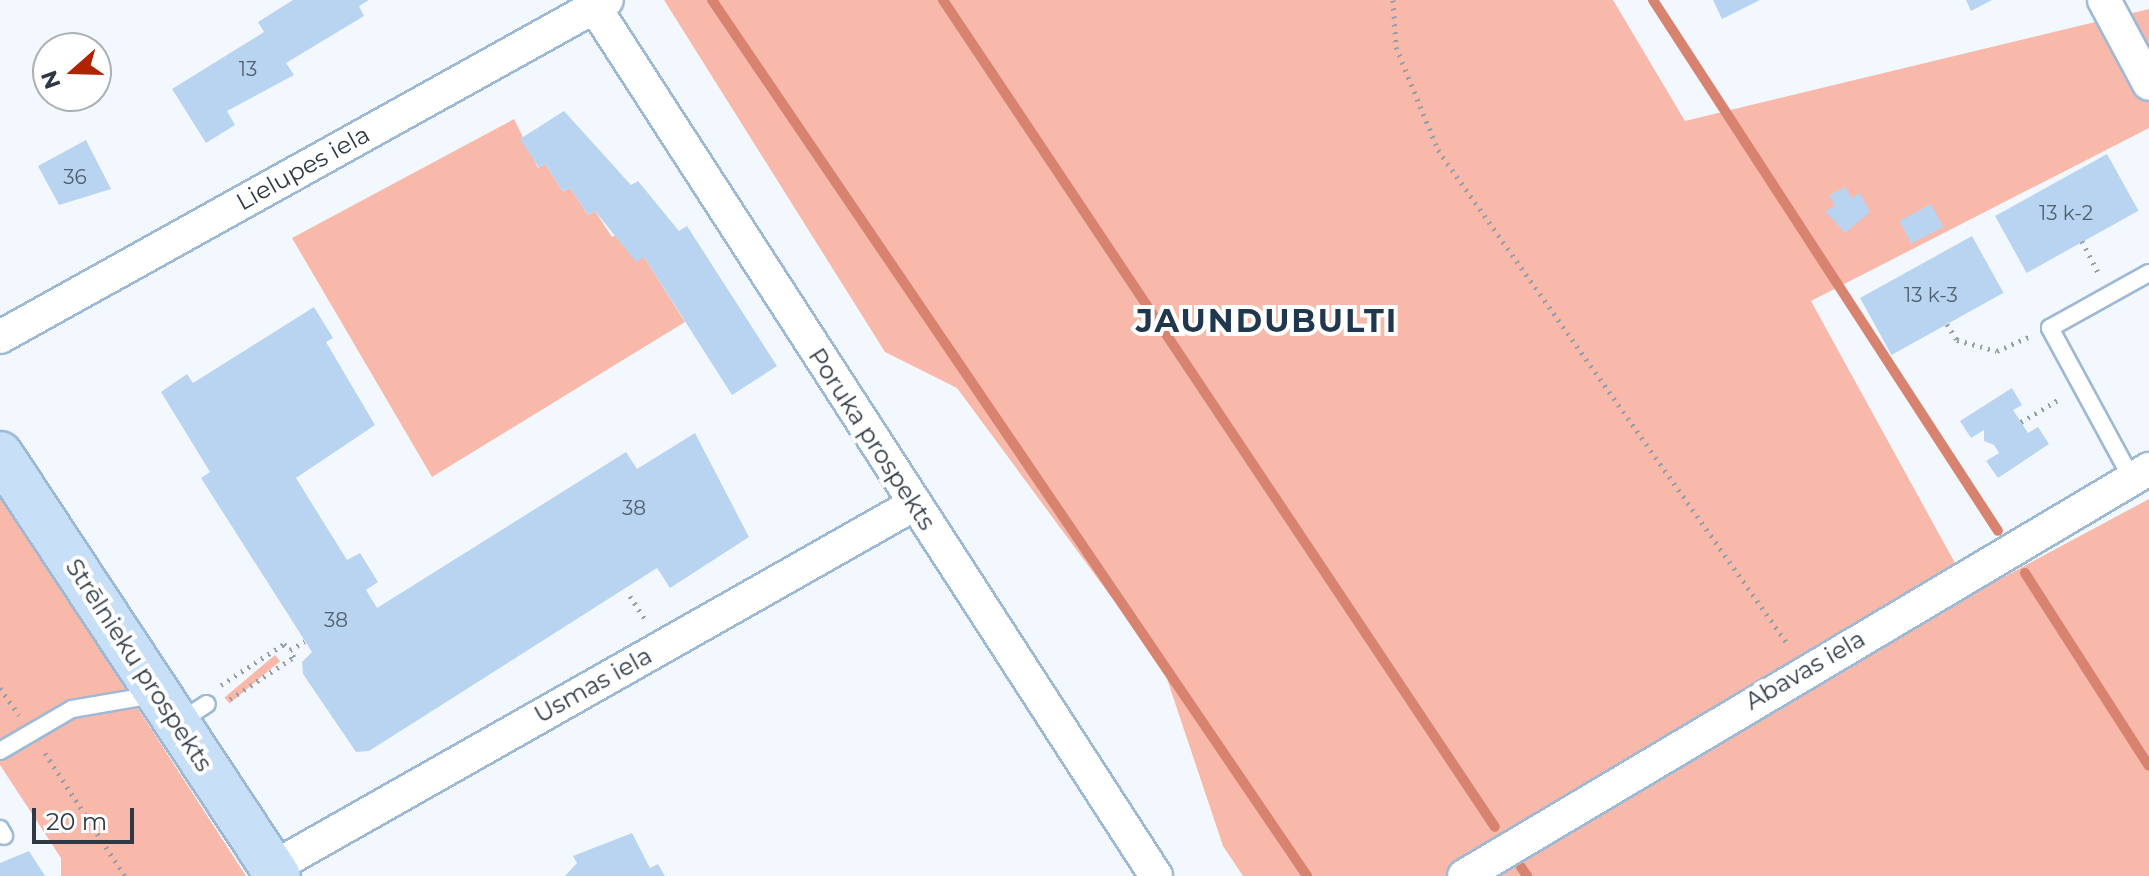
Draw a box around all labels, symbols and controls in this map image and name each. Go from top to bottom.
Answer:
north arrow [32,32,112,112]
house number: 13 [239,57,257,81]
text: N [35,67,67,93]
street label: Lielupes iela [231,120,375,216]
house number: 36 [63,165,87,189]
house number: 13 k-2 [2039,201,2093,225]
house number: 13 k-3 [1904,283,1958,307]
district label: JAUNDUBULTI [1136,302,1398,340]
street label: Poruka prospekts [802,343,942,535]
house number: 38 [622,496,646,520]
street label: Strēlnieku prospekts [60,553,218,777]
house number: 38 [324,608,348,632]
street label: Abavas iela [1740,624,1870,716]
street label: Usmas iela [529,641,657,729]
scale bar [36,792,138,842]
text: 20 m [46,807,107,836]

